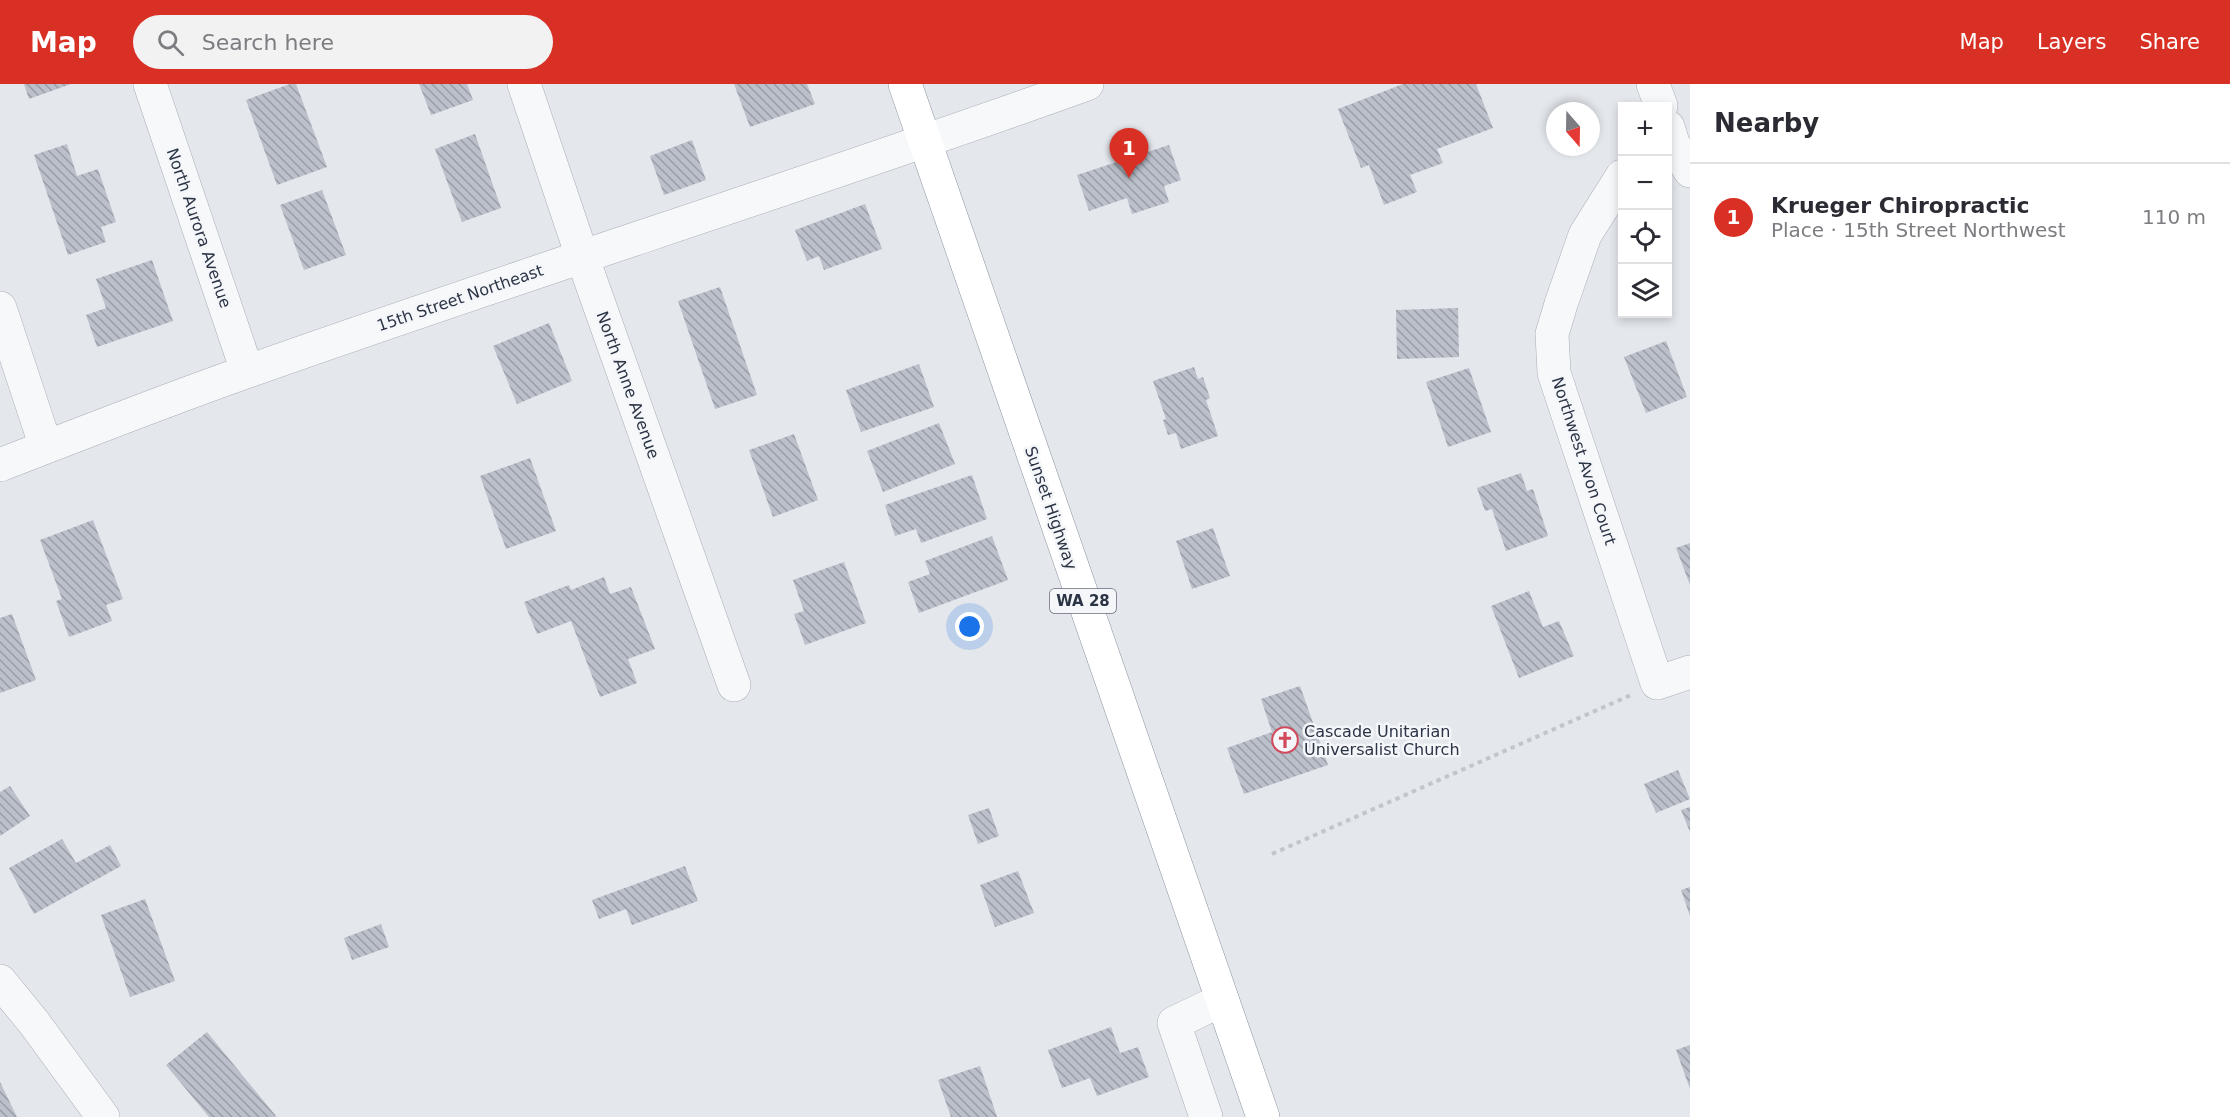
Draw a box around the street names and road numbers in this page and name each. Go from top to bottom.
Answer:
street label: North Aurora Avenue [163,146,235,310]
street label: 15th Street Northeast [374,261,546,335]
street label: North Anne Avenue [592,309,664,461]
street label: Northwest Avon Court [1548,374,1620,548]
street label: Sunset Highway [1021,444,1081,572]
road number: WA 28 [1050,589,1116,613]

